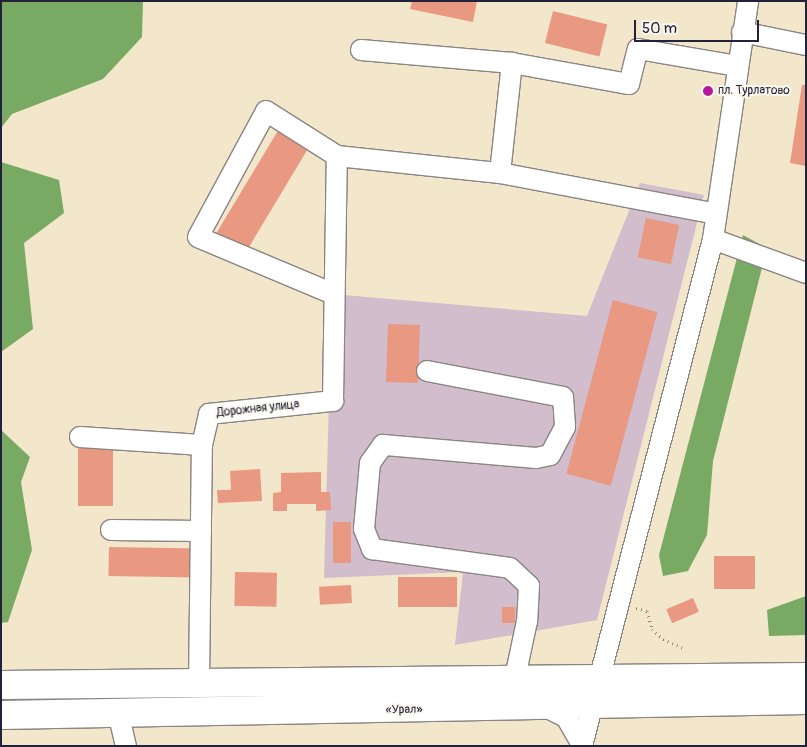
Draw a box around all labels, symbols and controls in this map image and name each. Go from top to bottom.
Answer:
scale bar [637,10,762,42]
text: 50 m [642,19,677,38]
place label: пл. Турлатово [718,84,790,98]
marker: пл. Турлатово [702,85,714,97]
street label: Дорожная улица [216,397,300,421]
street label: «Урал» [385,702,423,718]

